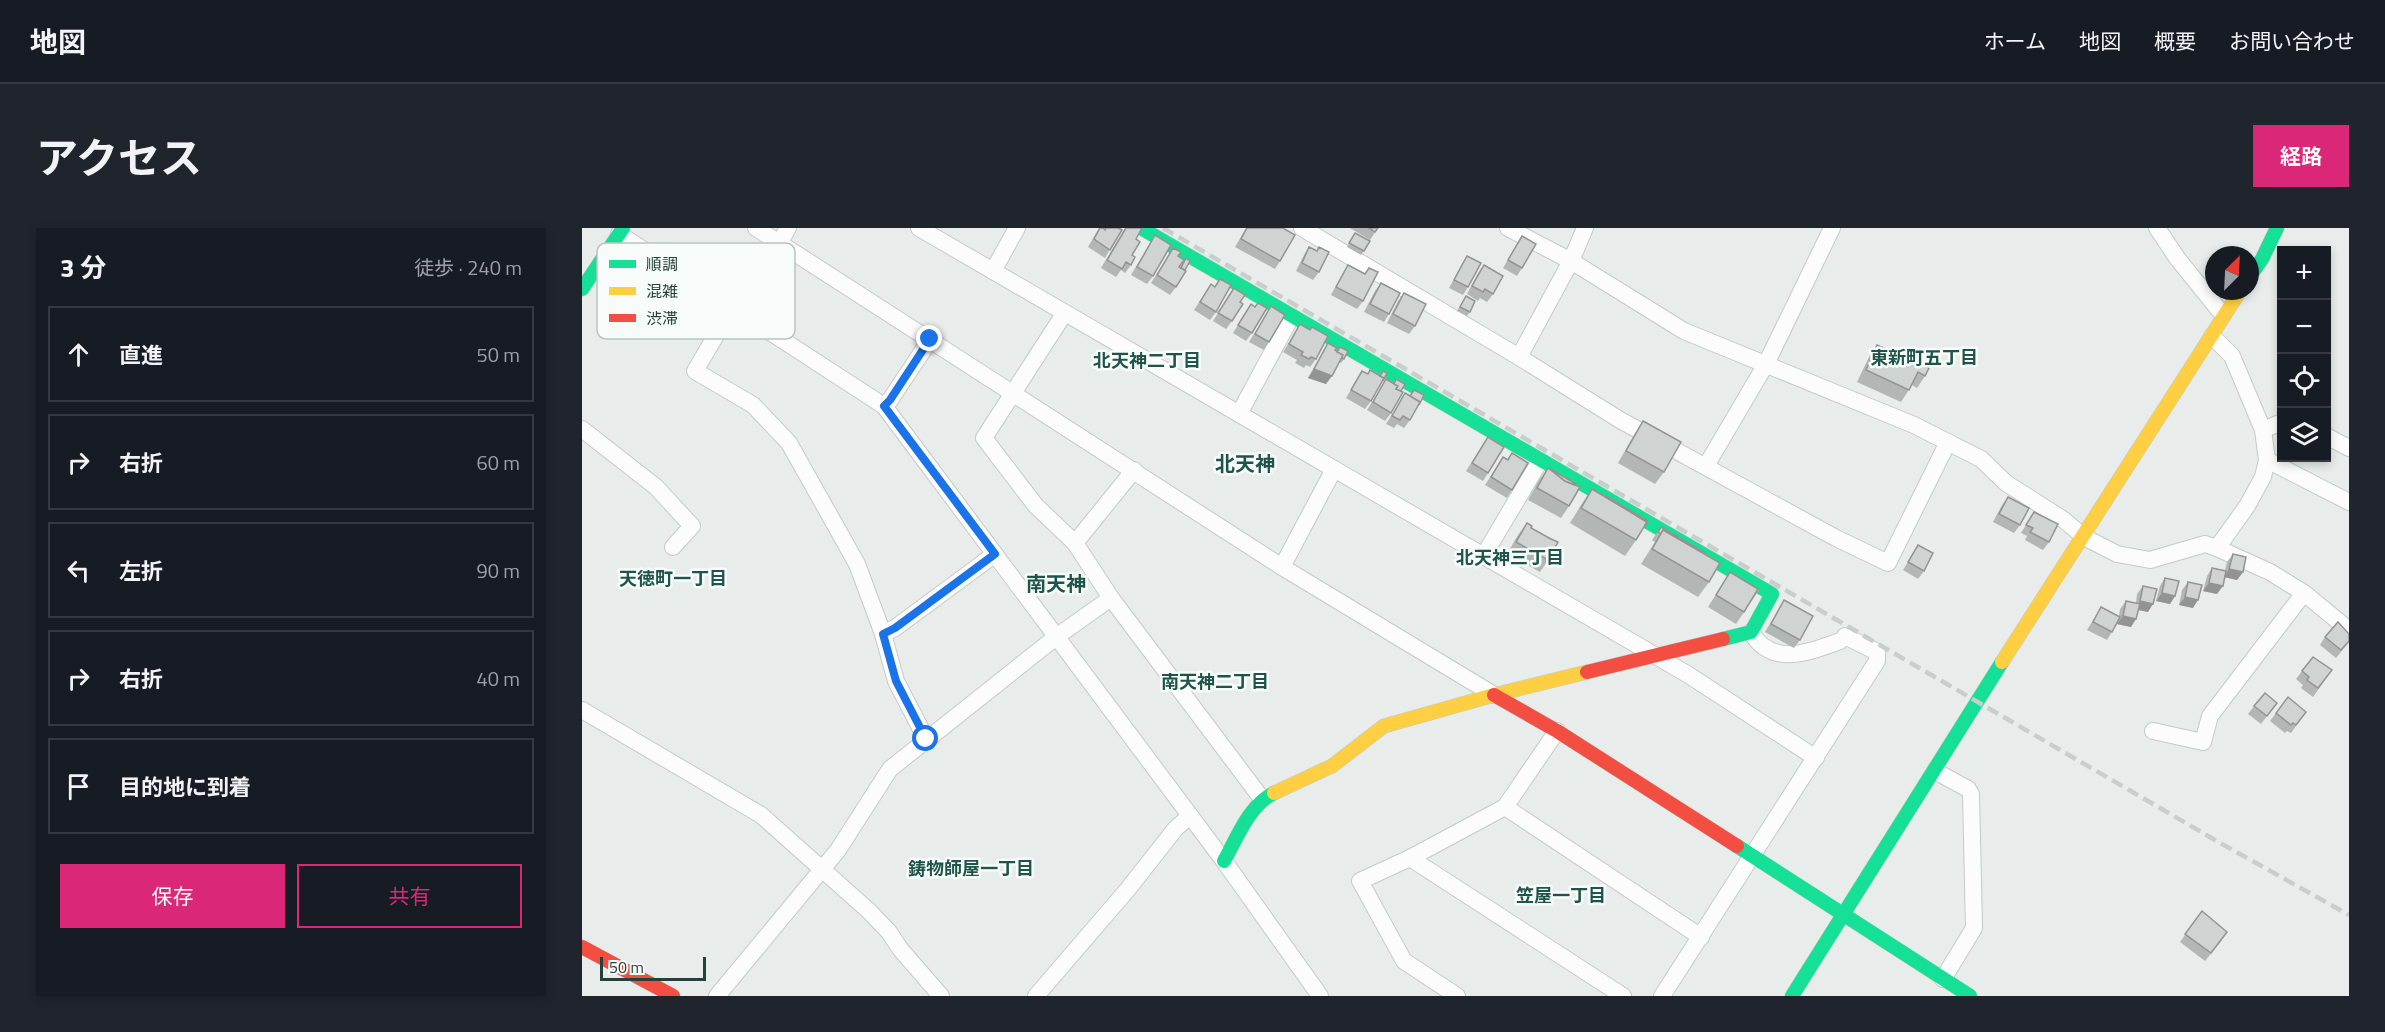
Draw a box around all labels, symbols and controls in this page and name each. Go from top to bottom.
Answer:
text: 地図 [30,20,86,63]
text: ホーム [1984,25,2046,57]
text: 地図 [2079,25,2121,57]
text: 概要 [2154,25,2196,57]
text: お問い合わせ [2229,25,2355,57]
text: アクセス [36,125,202,189]
button: 経路 [2253,125,2349,187]
legend [597,243,795,339]
north arrow [2205,246,2259,300]
map controls [2277,246,2331,462]
button: + [2277,246,2331,300]
text: 3 分 [60,248,106,287]
text: 徒歩 · 240 m [414,252,522,283]
text: 順調 [646,252,678,276]
text: 混雑 [646,279,678,303]
button: − [2277,300,2331,354]
text: 渋滞 [646,306,678,330]
route end [916,325,942,351]
icon: ahead [62,338,95,371]
text: 直進 [119,338,163,372]
text: 50 m [476,339,520,370]
district label: 東新町五丁目 [1870,344,1978,371]
district label: 北天神二丁目 [1093,347,1201,374]
button: locate [2277,354,2331,408]
button: layers [2277,408,2331,462]
icon: right [62,446,95,479]
text: 右折 [119,446,163,480]
text: 60 m [476,447,520,478]
district label: 北天神 [1215,448,1275,479]
district label: 北天神三丁目 [1456,544,1564,571]
icon: left [62,554,95,587]
text: 左折 [119,554,163,588]
text: 90 m [476,555,520,586]
district label: 天徳町一丁目 [619,565,727,592]
district label: 南天神 [1026,568,1086,599]
icon: right [62,662,95,695]
text: 右折 [119,662,163,696]
text: 40 m [476,663,520,694]
district label: 南天神二丁目 [1161,668,1269,695]
route start [912,725,938,751]
icon: arrive [62,770,95,803]
text: 目的地に到着 [119,770,251,804]
district label: 鋳物師屋一丁目 [908,855,1034,882]
button: 保存 [60,864,285,928]
button: 共有 [297,864,522,928]
district label: 笠屋一丁目 [1516,882,1606,909]
scale bar [600,954,706,982]
text: 50 m [609,955,644,979]

